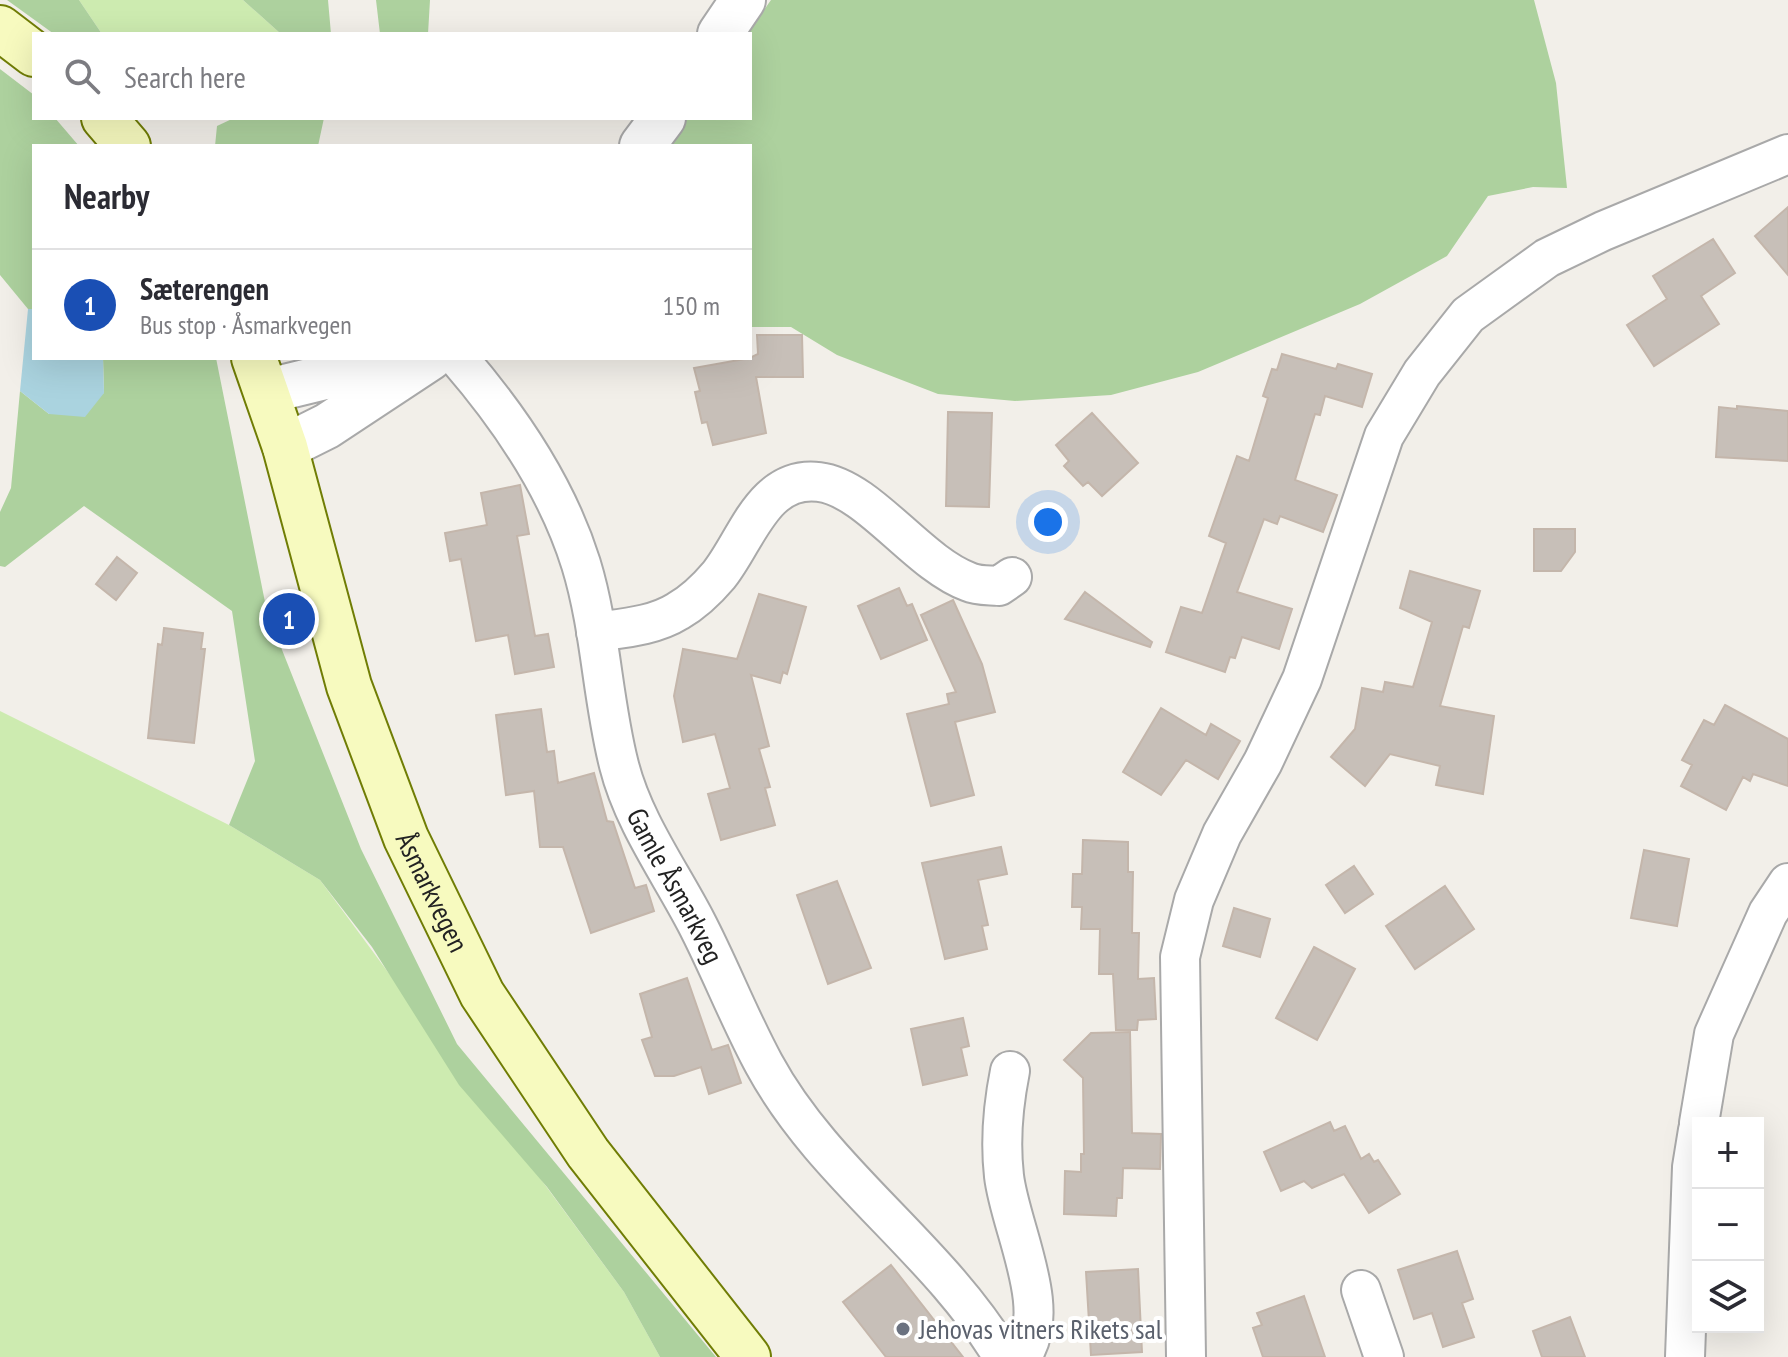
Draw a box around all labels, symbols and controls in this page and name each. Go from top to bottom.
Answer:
search box [32,32,752,120]
icon: search [60,54,104,98]
text: Search here [124,57,246,96]
text: Nearby [64,174,149,218]
text: Sæterengen [140,269,269,308]
text: 1 [84,289,96,322]
text: 150 m [662,289,720,322]
text: Bus stop · Åsmarkvegen [140,308,352,341]
your location [1028,502,1068,542]
pin: 1 [263,589,315,649]
street label: Gamle Åsmarkveg [619,802,733,969]
street label: Åsmarkvegen [388,826,478,958]
map controls [1692,1117,1764,1333]
button: + [1692,1117,1764,1189]
button: − [1692,1189,1764,1261]
button: layers [1692,1261,1764,1333]
place label: Jehovas vitners Rikets sal [918,1310,1163,1347]
marker: Jehovas vitners Rikets sal [894,1320,912,1338]

